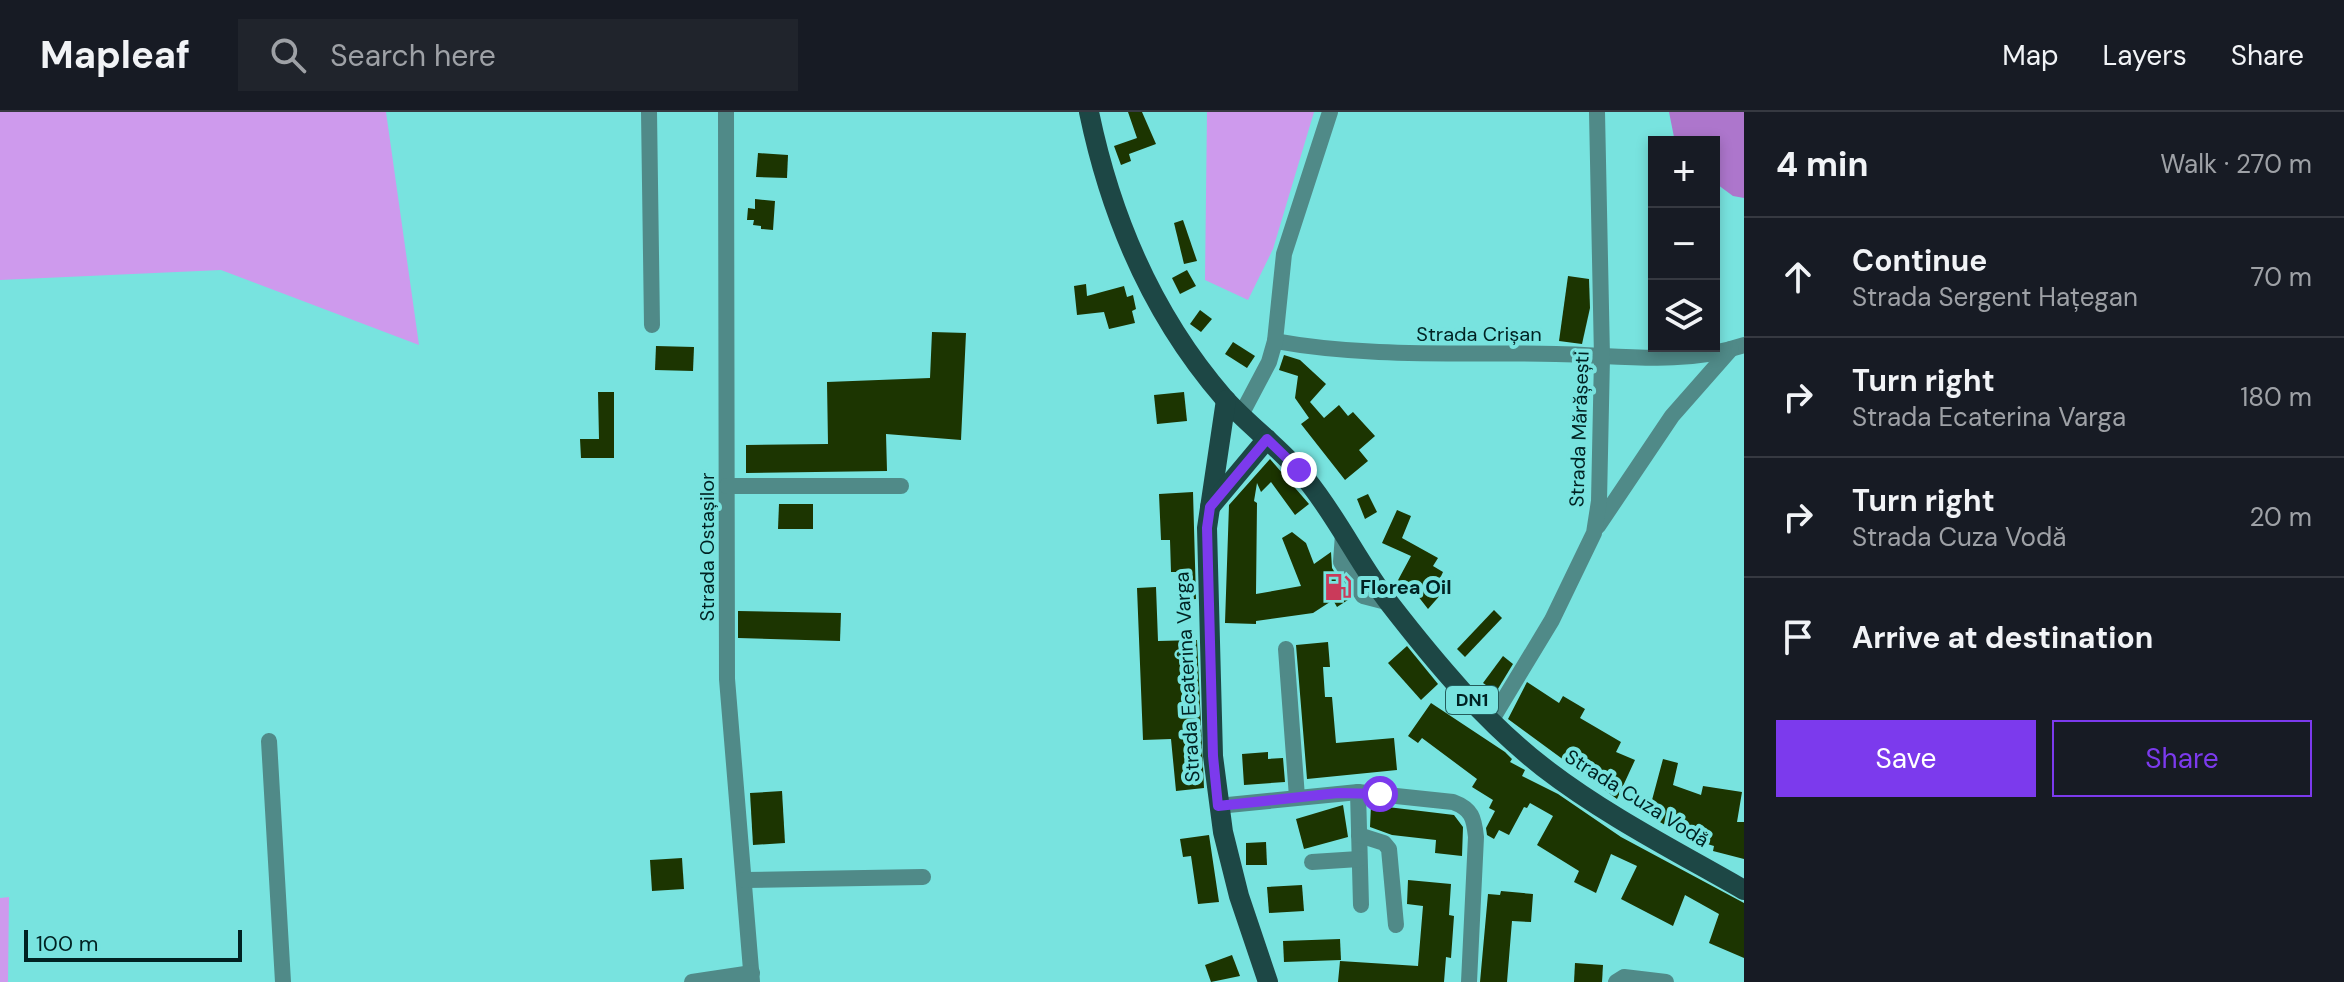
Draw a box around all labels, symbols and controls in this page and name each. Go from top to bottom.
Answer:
search box [238,19,798,91]
text: Mapleaf [40,30,190,80]
icon: search [266,33,310,77]
text: Search here [330,36,496,75]
text: Map [2002,37,2059,74]
text: Layers [2103,37,2187,74]
text: Share [2231,37,2304,74]
map controls [1648,136,1720,352]
button: + [1648,136,1720,208]
text: 4 min [1776,142,1868,187]
text: Walk · 270 m [2160,147,2312,181]
button: − [1648,208,1720,280]
text: Continue [1852,241,1987,280]
icon: ahead [1776,255,1820,299]
text: 70 m [2251,260,2312,294]
button: layers [1648,280,1720,352]
text: Strada Sergent Hațegan [1852,280,2138,314]
street label: Strada Crișan [1416,321,1542,347]
street label: Strada Mărășești [1563,351,1595,507]
text: Turn right [1852,361,1995,400]
icon: right [1776,375,1820,419]
text: 180 m [2240,380,2312,414]
text: Strada Ecaterina Varga [1852,400,2126,434]
route end [1281,452,1317,488]
street label: Strada Ostașilor [694,473,720,621]
text: Turn right [1852,481,1995,520]
icon: right [1776,495,1820,539]
text: 20 m [2249,500,2312,534]
text: Strada Cuza Vodă [1852,520,2066,554]
street label: Strada Ecaterina Varga [1168,571,1206,783]
fuel station icon: Florea Oil [1323,572,1353,602]
place label: Florea Oil [1360,574,1452,600]
icon: arrive [1776,615,1820,659]
text: Arrive at destination [1852,618,2153,657]
road number: DN1 [1446,686,1498,714]
button: Save [1776,720,2036,797]
button: Share [2052,720,2312,797]
street label: Strada Cuza Vodă [1560,743,1714,853]
route start [1362,776,1398,812]
scale bar [24,926,242,962]
text: 100 m [36,929,98,958]

